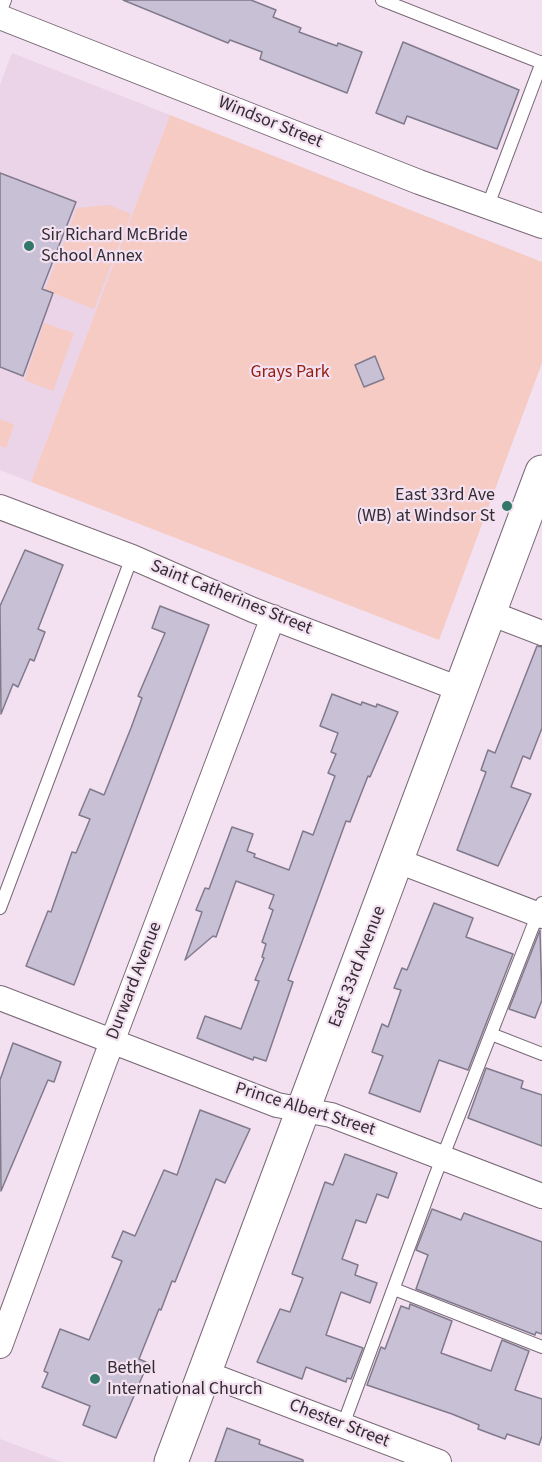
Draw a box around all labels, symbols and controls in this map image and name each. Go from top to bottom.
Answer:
street label: Windsor Street [215,92,325,154]
place label: Sir Richard McBride School Annex [41,225,188,268]
marker: Sir Richard McBride School Annex [22,239,36,253]
park label: Grays Park [250,362,330,384]
place label: East 33rd Ave (WB) at Windsor St [356,485,495,528]
marker: East 33rd Ave (WB) at Windsor St [500,499,514,513]
street label: Saint Catherines Street [147,556,315,640]
street label: East 33rd Avenue [325,903,391,1031]
street label: Durward Avenue [103,919,167,1043]
street label: Prince Albert Street [232,1078,378,1142]
place label: Bethel International Church [107,1358,263,1400]
marker: Bethel International Church [88,1372,102,1386]
street label: Chester Street [286,1395,392,1453]

